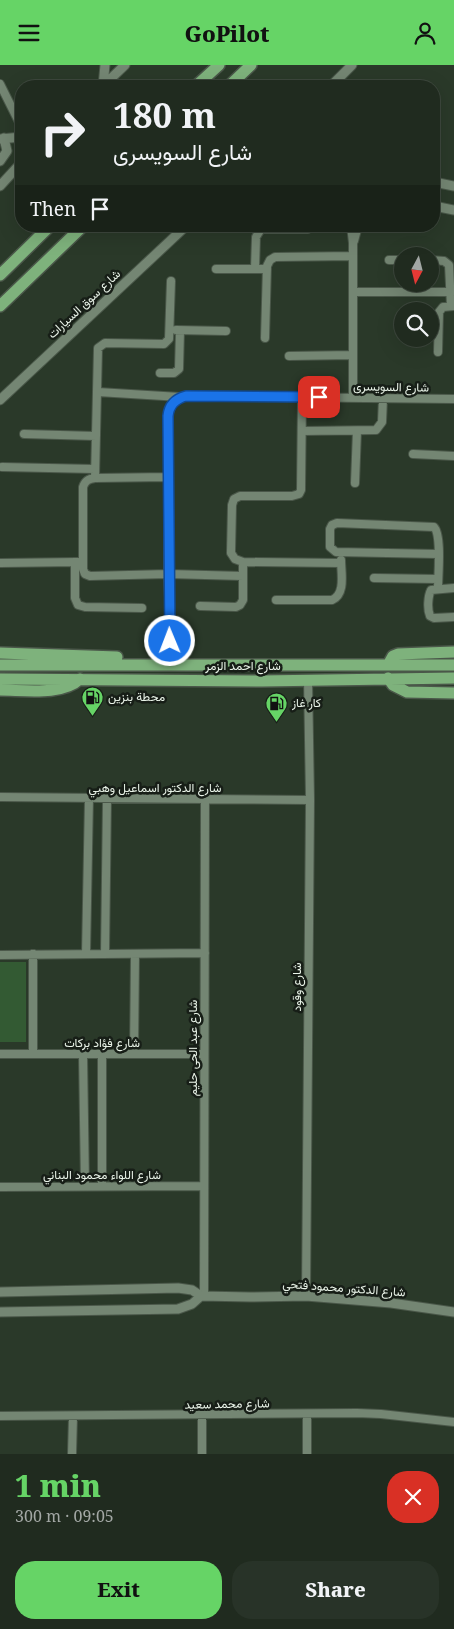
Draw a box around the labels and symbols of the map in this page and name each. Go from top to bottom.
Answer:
north arrow [394,247,439,293]
street label: شارع سوق السيارات [44,265,124,343]
pin [298,376,340,418]
street label: شارع السويسرى [353,377,429,397]
position arrow [143,614,195,666]
street label: شارع احمد الزمر [204,657,281,675]
fuel station icon: محطة بنزين [80,685,104,716]
place label: محطة بنزين [108,688,165,705]
fuel station icon: كار غاز [264,691,288,722]
place label: كار غاز [291,694,321,711]
street label: شارع الدكتور اسماعيل وهبي [88,779,222,798]
street label: شارع وقود [288,962,306,1012]
street label: شارع عبد الحى حليم [184,1000,202,1096]
street label: شارع فؤاد بركات [64,1034,140,1052]
street label: شارع اللواء محمود البناني [43,1166,161,1185]
street label: شارع الدكتور محمود فتحي [282,1275,406,1302]
street label: شارع محمد سعيد [184,1394,270,1414]

